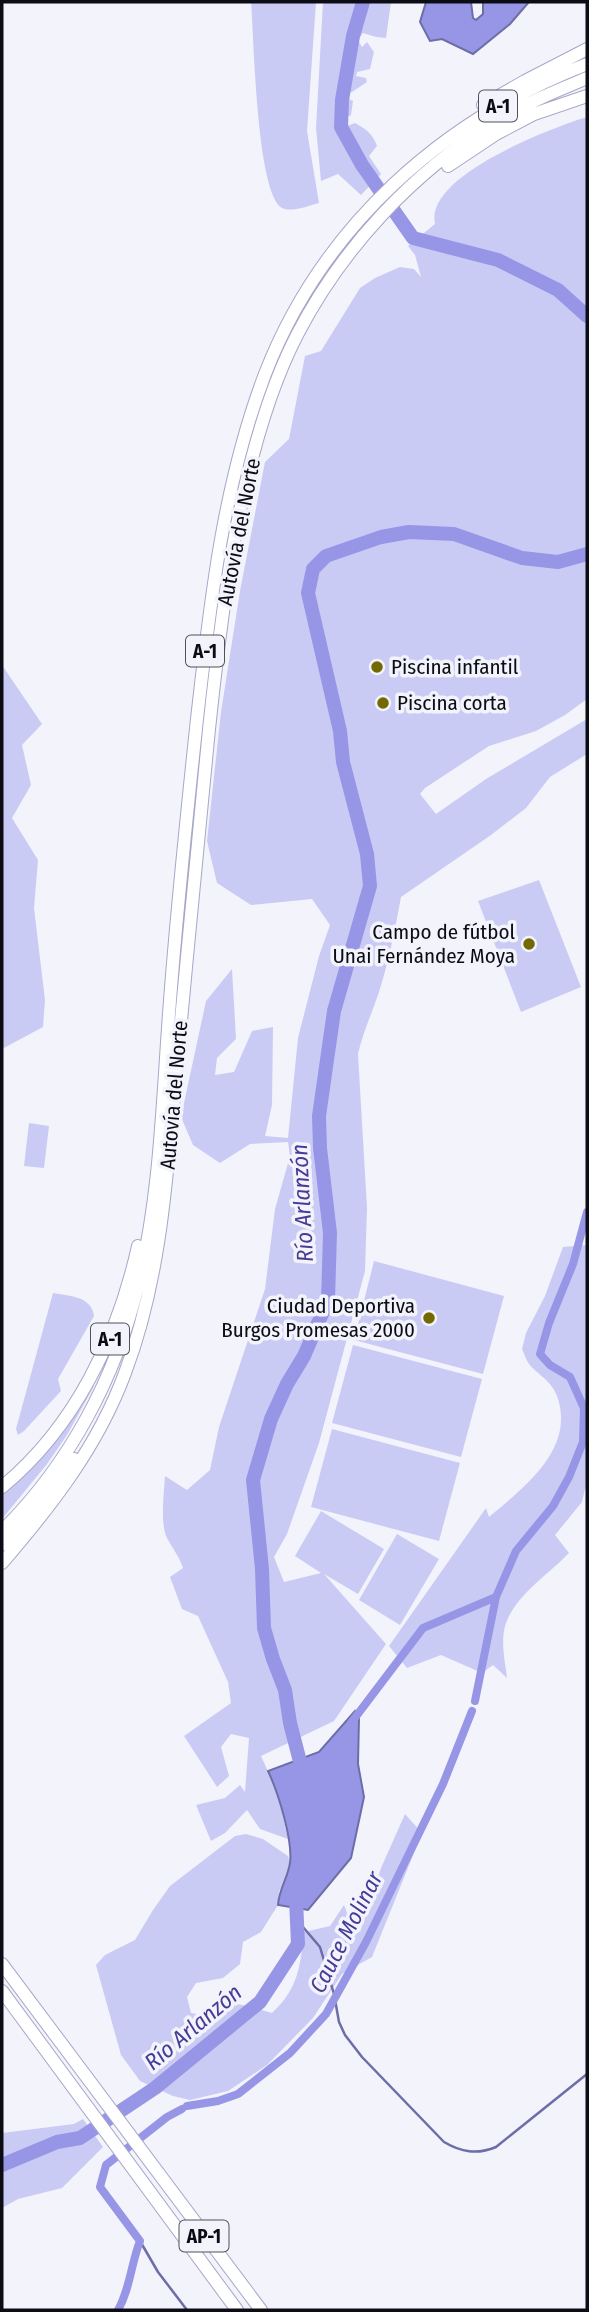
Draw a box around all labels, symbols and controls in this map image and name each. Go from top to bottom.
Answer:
road number: A-1 [479,90,517,122]
street label: Autovía del Norte [212,456,266,608]
road number: A-1 [186,636,224,666]
place label: Piscina infantil [391,654,519,680]
marker: Piscina infantil [369,659,385,675]
place label: Piscina corta [397,690,507,716]
marker: Piscina corta [375,695,391,711]
place label: Campo de fútbol Unai Fernández Moya [333,919,515,969]
marker: Campo de fútbol Unai Fernández Moya [521,936,537,952]
street label: Autovía del Norte [155,1019,193,1171]
water label: Río Arlanzón [285,1143,319,1263]
place label: Ciudad Deportiva Burgos Promesas 2000 [221,1293,415,1343]
marker: Ciudad Deportiva Burgos Promesas 2000 [421,1310,437,1326]
road number: A-1 [91,1324,129,1354]
water label: Cauce Molinar [303,1866,389,1997]
water label: Río Arlanzón [139,1978,247,2076]
road number: AP-1 [180,2220,228,2252]

